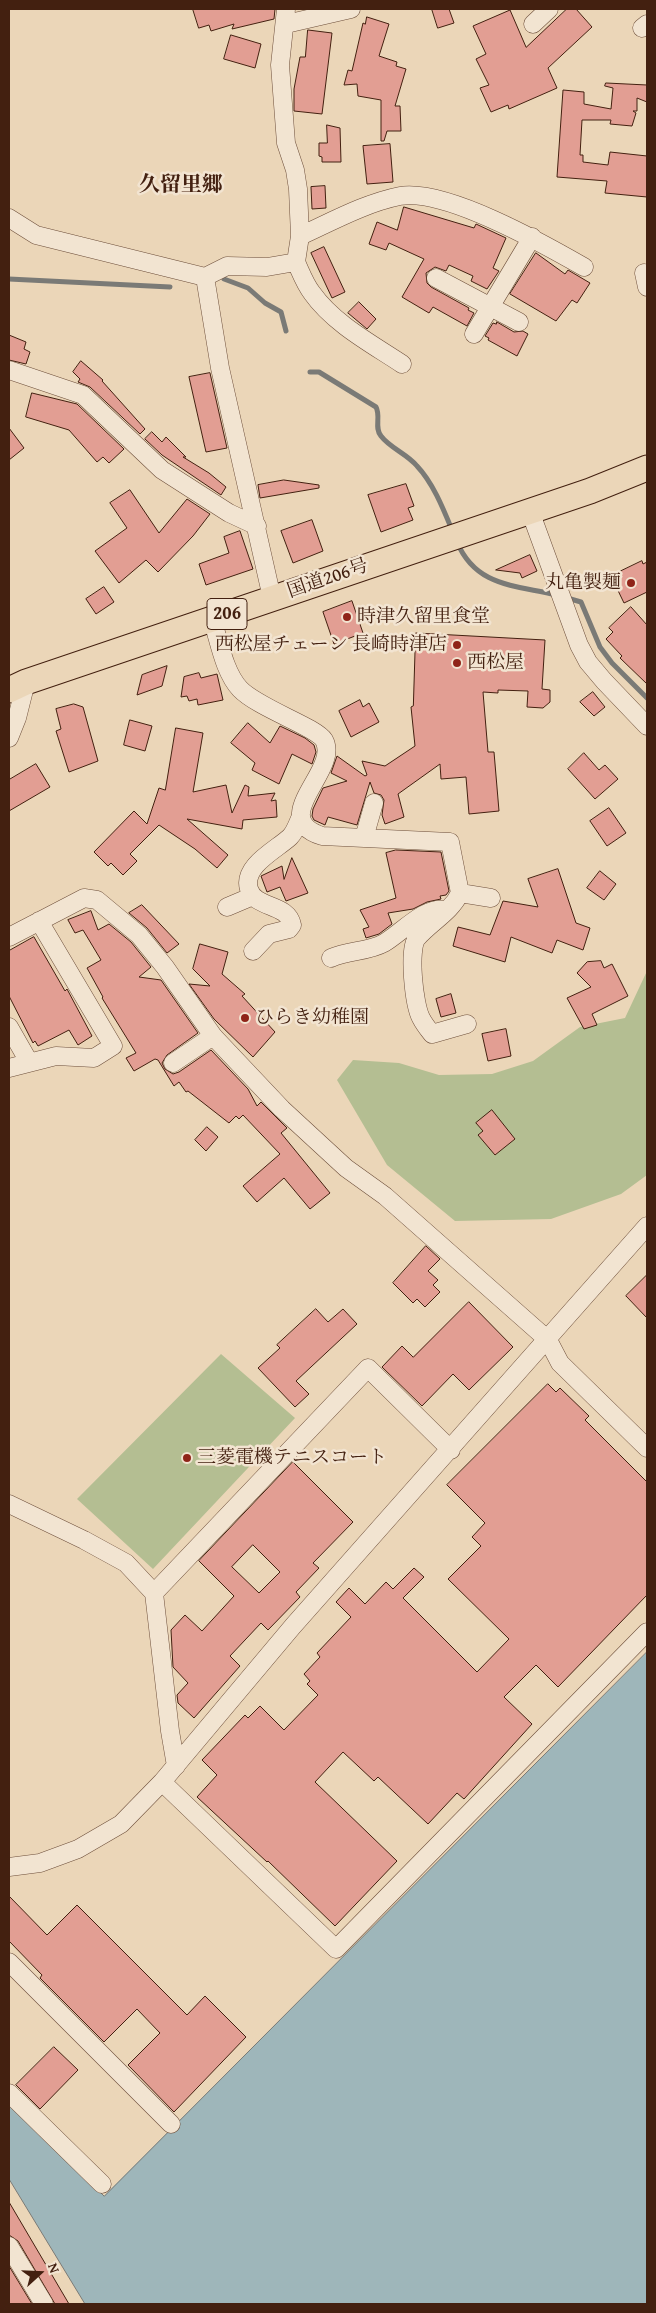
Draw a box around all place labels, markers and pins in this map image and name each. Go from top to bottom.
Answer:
place label: 丸亀製麺 [545,572,621,594]
marker: 丸亀製麺 [625,577,637,589]
place label: 時津久留里食堂 [357,606,490,628]
marker: 時津久留里食堂 [341,611,353,623]
place label: 西松屋チェーン 長崎時津店 [215,634,447,656]
marker: 西松屋チェーン 長崎時津店 [451,639,463,651]
place label: 西松屋 [467,652,524,674]
marker: 西松屋 [451,657,463,669]
place label: ひらき幼稚園 [255,1007,369,1029]
marker: ひらき幼稚園 [239,1012,251,1024]
place label: 三菱電機テニスコート [197,1447,387,1469]
marker: 三菱電機テニスコート [181,1452,193,1464]

